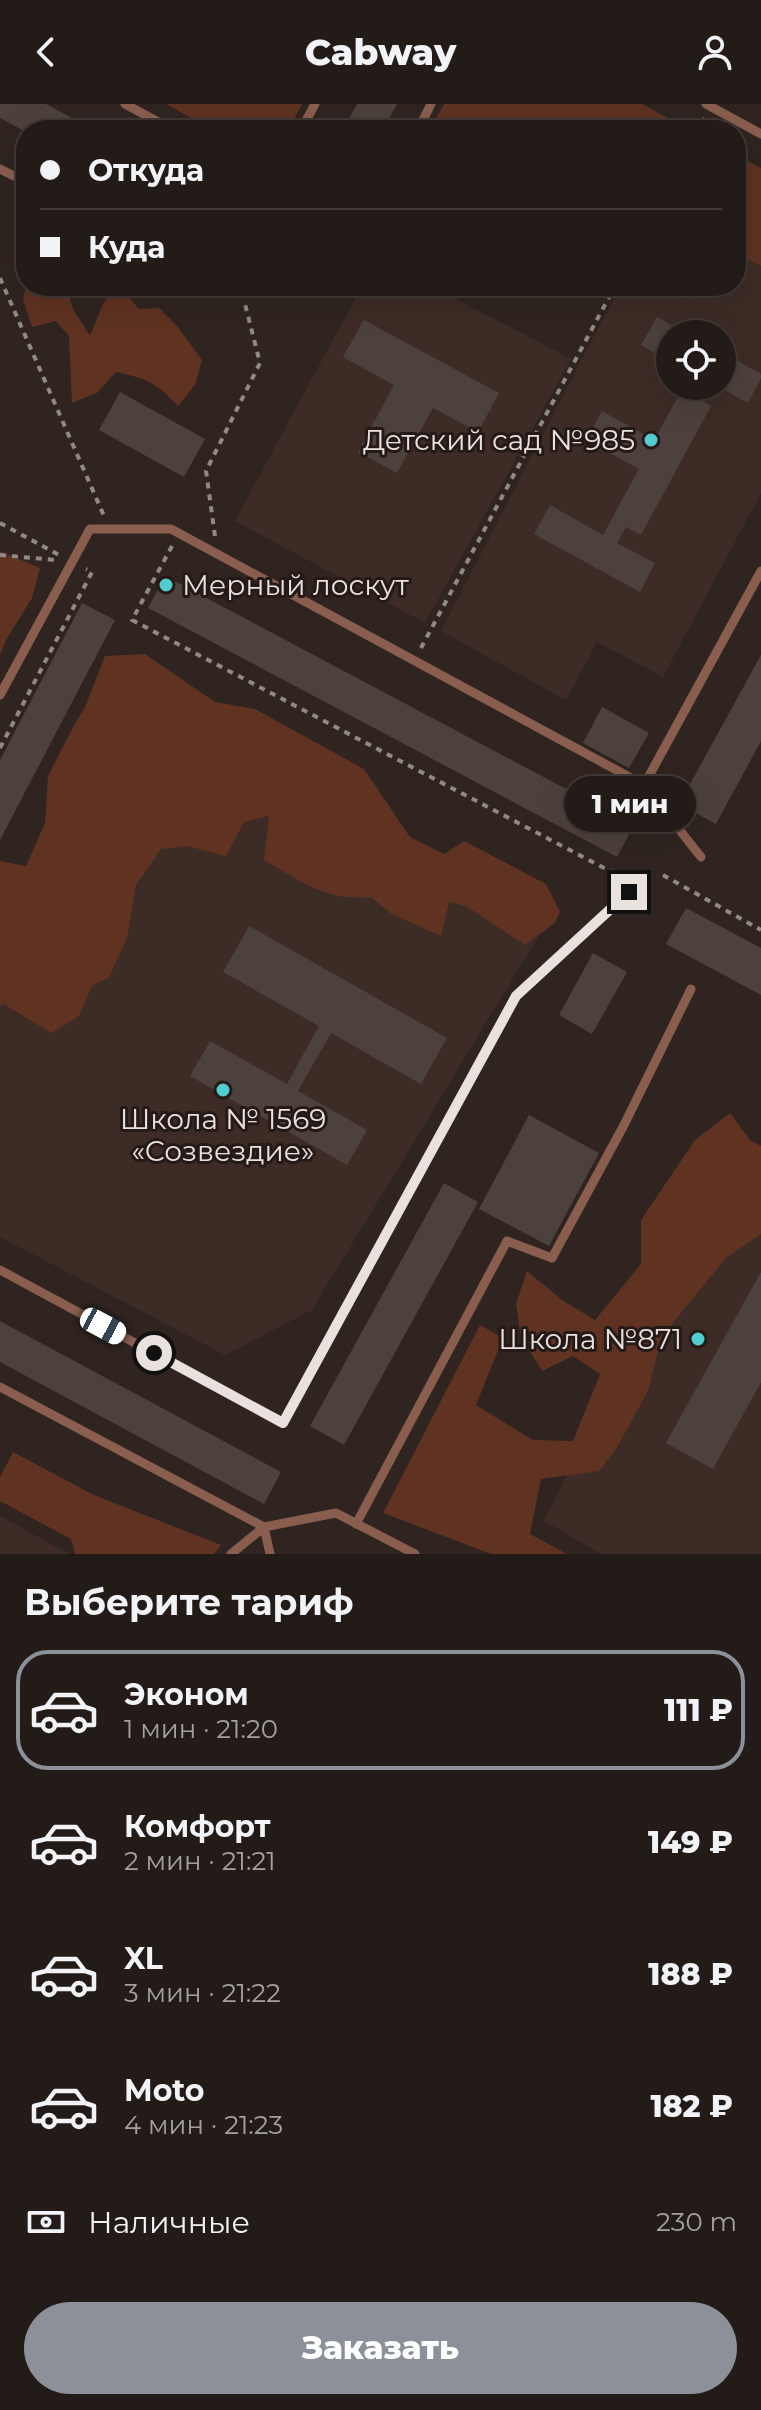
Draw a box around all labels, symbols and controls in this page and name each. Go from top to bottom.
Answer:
icon: back [24,30,68,74]
text: Cabway [305,30,456,74]
icon: person [693,30,737,74]
text: Откуда [88,152,204,189]
text: Куда [88,229,165,266]
map controls [656,320,736,400]
button: locate [656,320,736,400]
place label: Детский сад №985 [363,423,635,457]
marker: Детский сад №985 [642,431,660,449]
place label: Мерный лоскут [182,568,410,602]
marker: Мерный лоскут [157,576,175,594]
callout: 1 мин [563,776,695,832]
text: 1 мин [592,788,668,820]
route end [611,874,647,910]
marker: Школа № 1569 «Созвездие» [214,1081,232,1099]
place label: Школа № 1569 «Созвездие» [120,1102,326,1168]
car [76,1304,130,1348]
place label: Школа №871 [498,1322,682,1356]
marker: Школа №871 [689,1330,707,1348]
route start [136,1335,172,1371]
text: Выберите тариф [24,1580,354,1624]
icon: car [28,1674,100,1746]
text: Эконом [124,1676,249,1713]
text: 111 ₽ [664,1692,733,1729]
text: 1 мин · 21:20 [124,1713,278,1745]
icon: car [28,1806,100,1878]
text: Комфорт [124,1808,271,1845]
text: 149 ₽ [648,1824,733,1861]
text: 2 мин · 21:21 [124,1845,276,1877]
icon: car [28,1938,100,2010]
text: XL [124,1940,163,1977]
text: 188 ₽ [648,1956,733,1993]
text: 3 мин · 21:22 [124,1977,281,2009]
icon: car [28,2070,100,2142]
text: Moto [124,2072,205,2109]
text: 182 ₽ [650,2088,733,2125]
text: 4 мин · 21:23 [124,2109,283,2141]
icon: cash [24,2200,68,2244]
text: Наличные [88,2204,250,2241]
text: 230 m [656,2206,737,2238]
button: Заказать [24,2302,737,2394]

